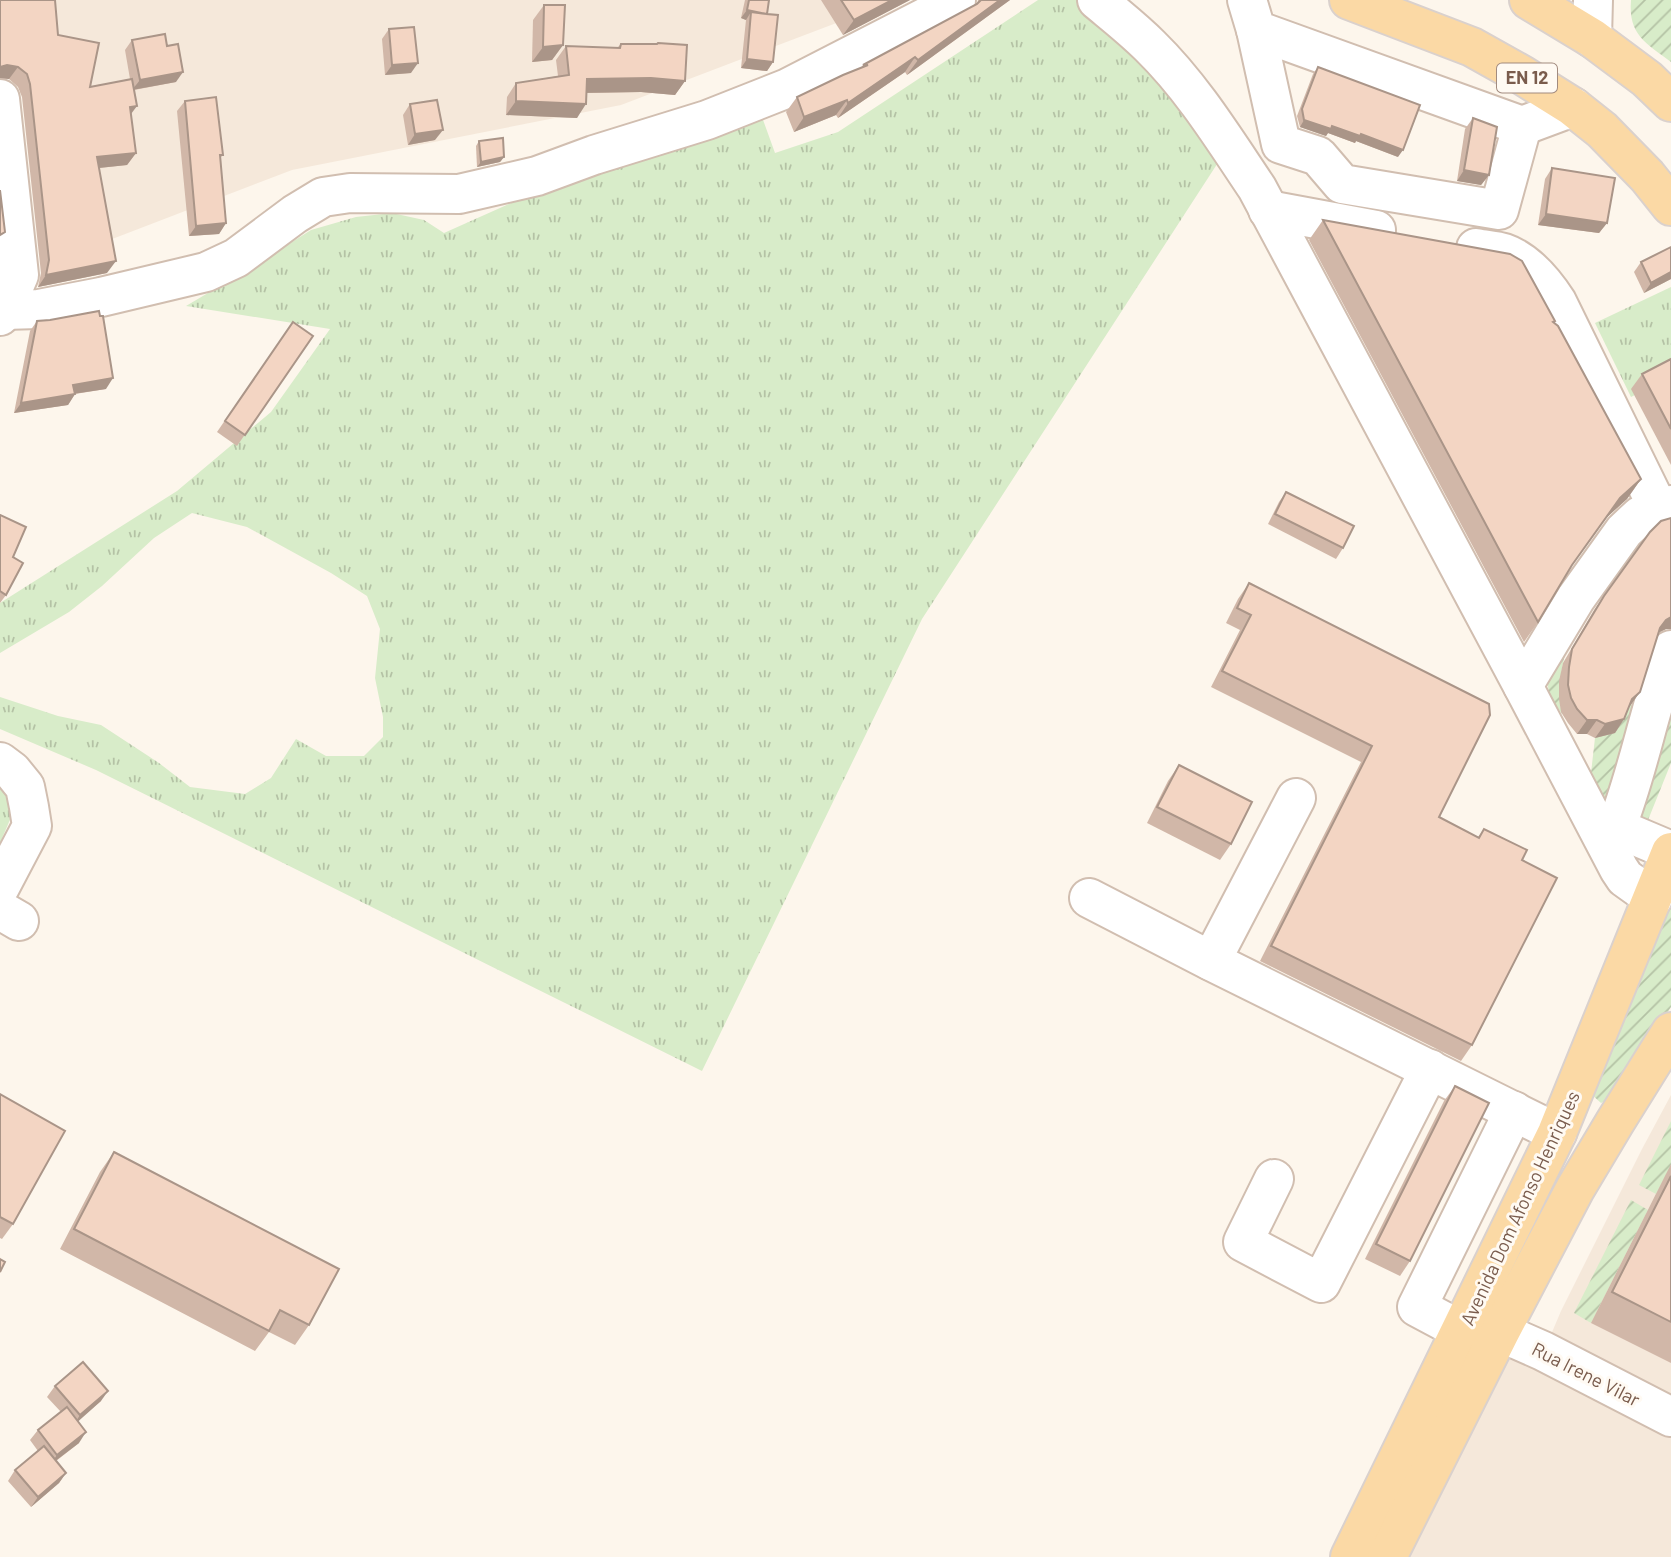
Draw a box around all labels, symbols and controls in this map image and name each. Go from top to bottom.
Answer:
road number: EN 12 [1497,64,1557,92]
street label: Avenida Dom Afonso Henriques [1455,1087,1584,1329]
street label: Rua Irene Vilar [1528,1336,1644,1411]

